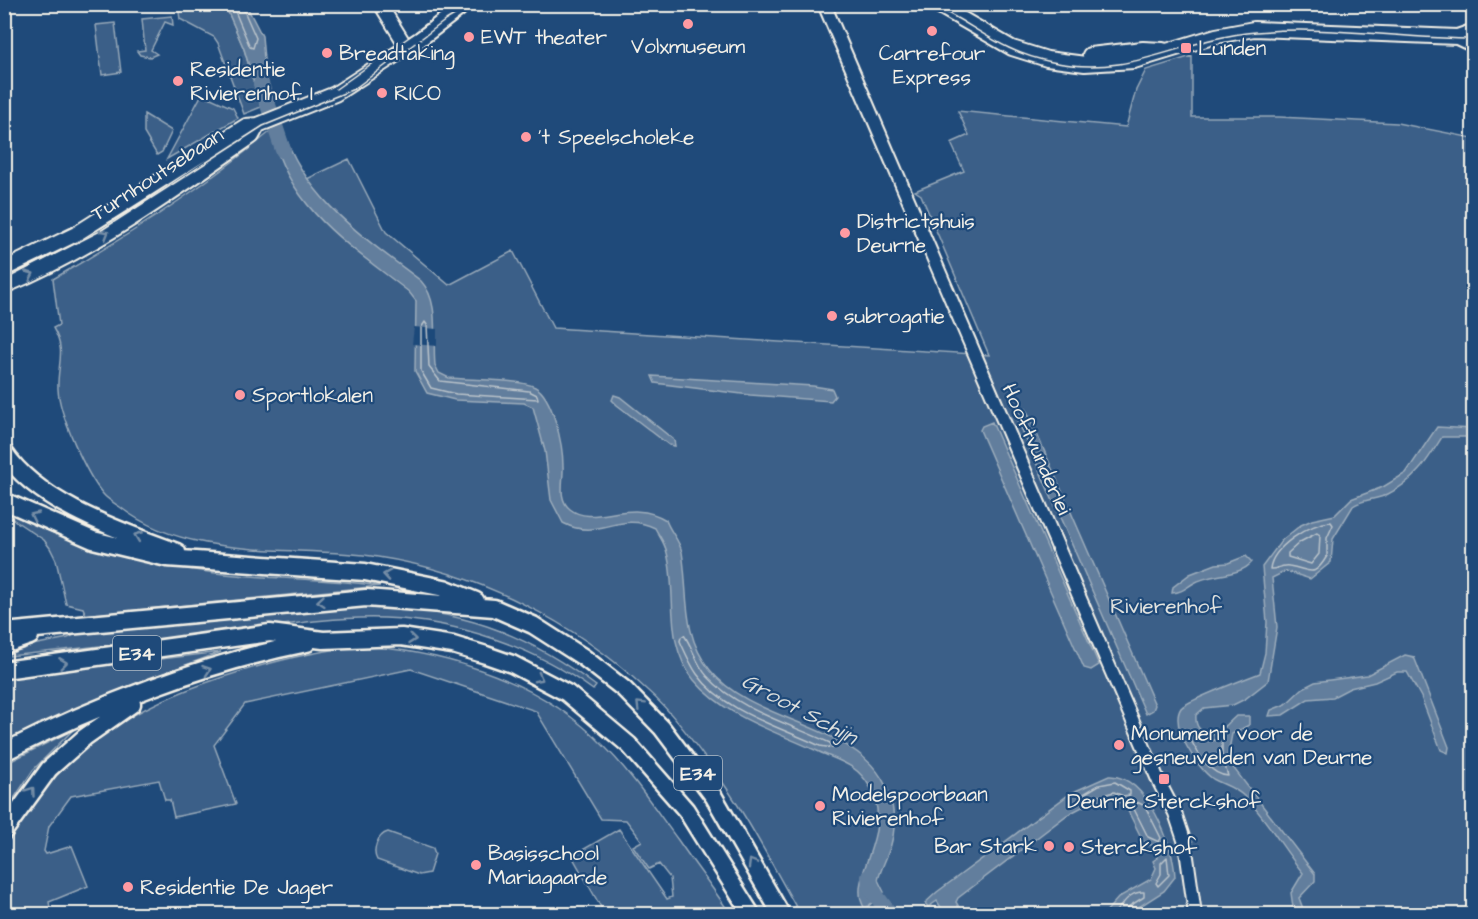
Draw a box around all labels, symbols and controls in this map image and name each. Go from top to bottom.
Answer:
marker: Volxmuseum [681,17,695,31]
place label: EWT theater [481,23,607,52]
marker: Carrefour Express [925,24,939,38]
marker: EWT theater [462,30,476,44]
place label: Volxmuseum [631,32,746,61]
place label: Lunden [1198,34,1266,63]
place label: Breadtaking [339,39,455,70]
place label: Carrefour Express [879,39,986,93]
marker: Lunden [1179,41,1193,55]
marker: Breadtaking [320,46,334,60]
place label: Residentie Rivierenhof I [190,55,313,108]
marker: Residentie Rivierenhof I [171,74,185,88]
place label: RICO [394,79,441,108]
marker: RICO [375,86,389,100]
street label: Turnhoutsebaan [85,121,229,228]
place label: 't Speelscholeke [538,123,694,153]
marker: 't Speelscholeke [519,130,533,144]
place label: Districtshuis Deurne [857,207,975,260]
marker: Districtshuis Deurne [838,226,852,240]
one-way arrow [99,229,109,241]
one-way arrow [23,271,34,283]
place label: subrogatie [844,302,945,333]
marker: subrogatie [825,309,839,323]
street label: Hooftvunderlei [995,379,1078,519]
place label: Sportlokalen [252,381,373,411]
marker: Sportlokalen [233,388,247,402]
one-way arrow [30,511,41,523]
one-way arrow [133,531,144,543]
one-way arrow [382,570,392,582]
park label: Rivierenhof [1110,592,1222,621]
one-way arrow [317,594,326,607]
one-way arrow [408,632,417,645]
road number: E34 [113,636,161,670]
one-way arrow [58,658,67,670]
one-way arrow [201,664,212,677]
water label: Groot Schijn [736,666,864,754]
one-way arrow [533,671,544,682]
one-way arrow [636,701,646,712]
place label: Monument voor de gesneuvelden van Deurne [1131,719,1372,774]
marker: Monument voor de gesneuvelden van Deurne [1112,738,1126,752]
road number: E34 [674,756,722,790]
marker: Deurne Sterckshof [1157,772,1171,786]
place label: Modelspoorbaan Rivierenhof [832,780,988,833]
one-way arrow [24,787,35,798]
place label: Deurne Sterckshof [1067,787,1261,816]
marker: Modelspoorbaan Rivierenhof [813,799,827,813]
place label: Bar Stark [934,832,1037,861]
place label: Sterckshof [1081,833,1198,862]
place label: Basisschool Mariagaarde [488,839,607,894]
marker: Bar Stark [1042,839,1056,853]
marker: Sterckshof [1062,840,1076,854]
marker: Basisschool Mariagaarde [469,858,483,872]
one-way arrow [748,859,759,869]
place label: Residentie De Jager [140,873,333,904]
marker: Residentie De Jager [121,880,135,894]

